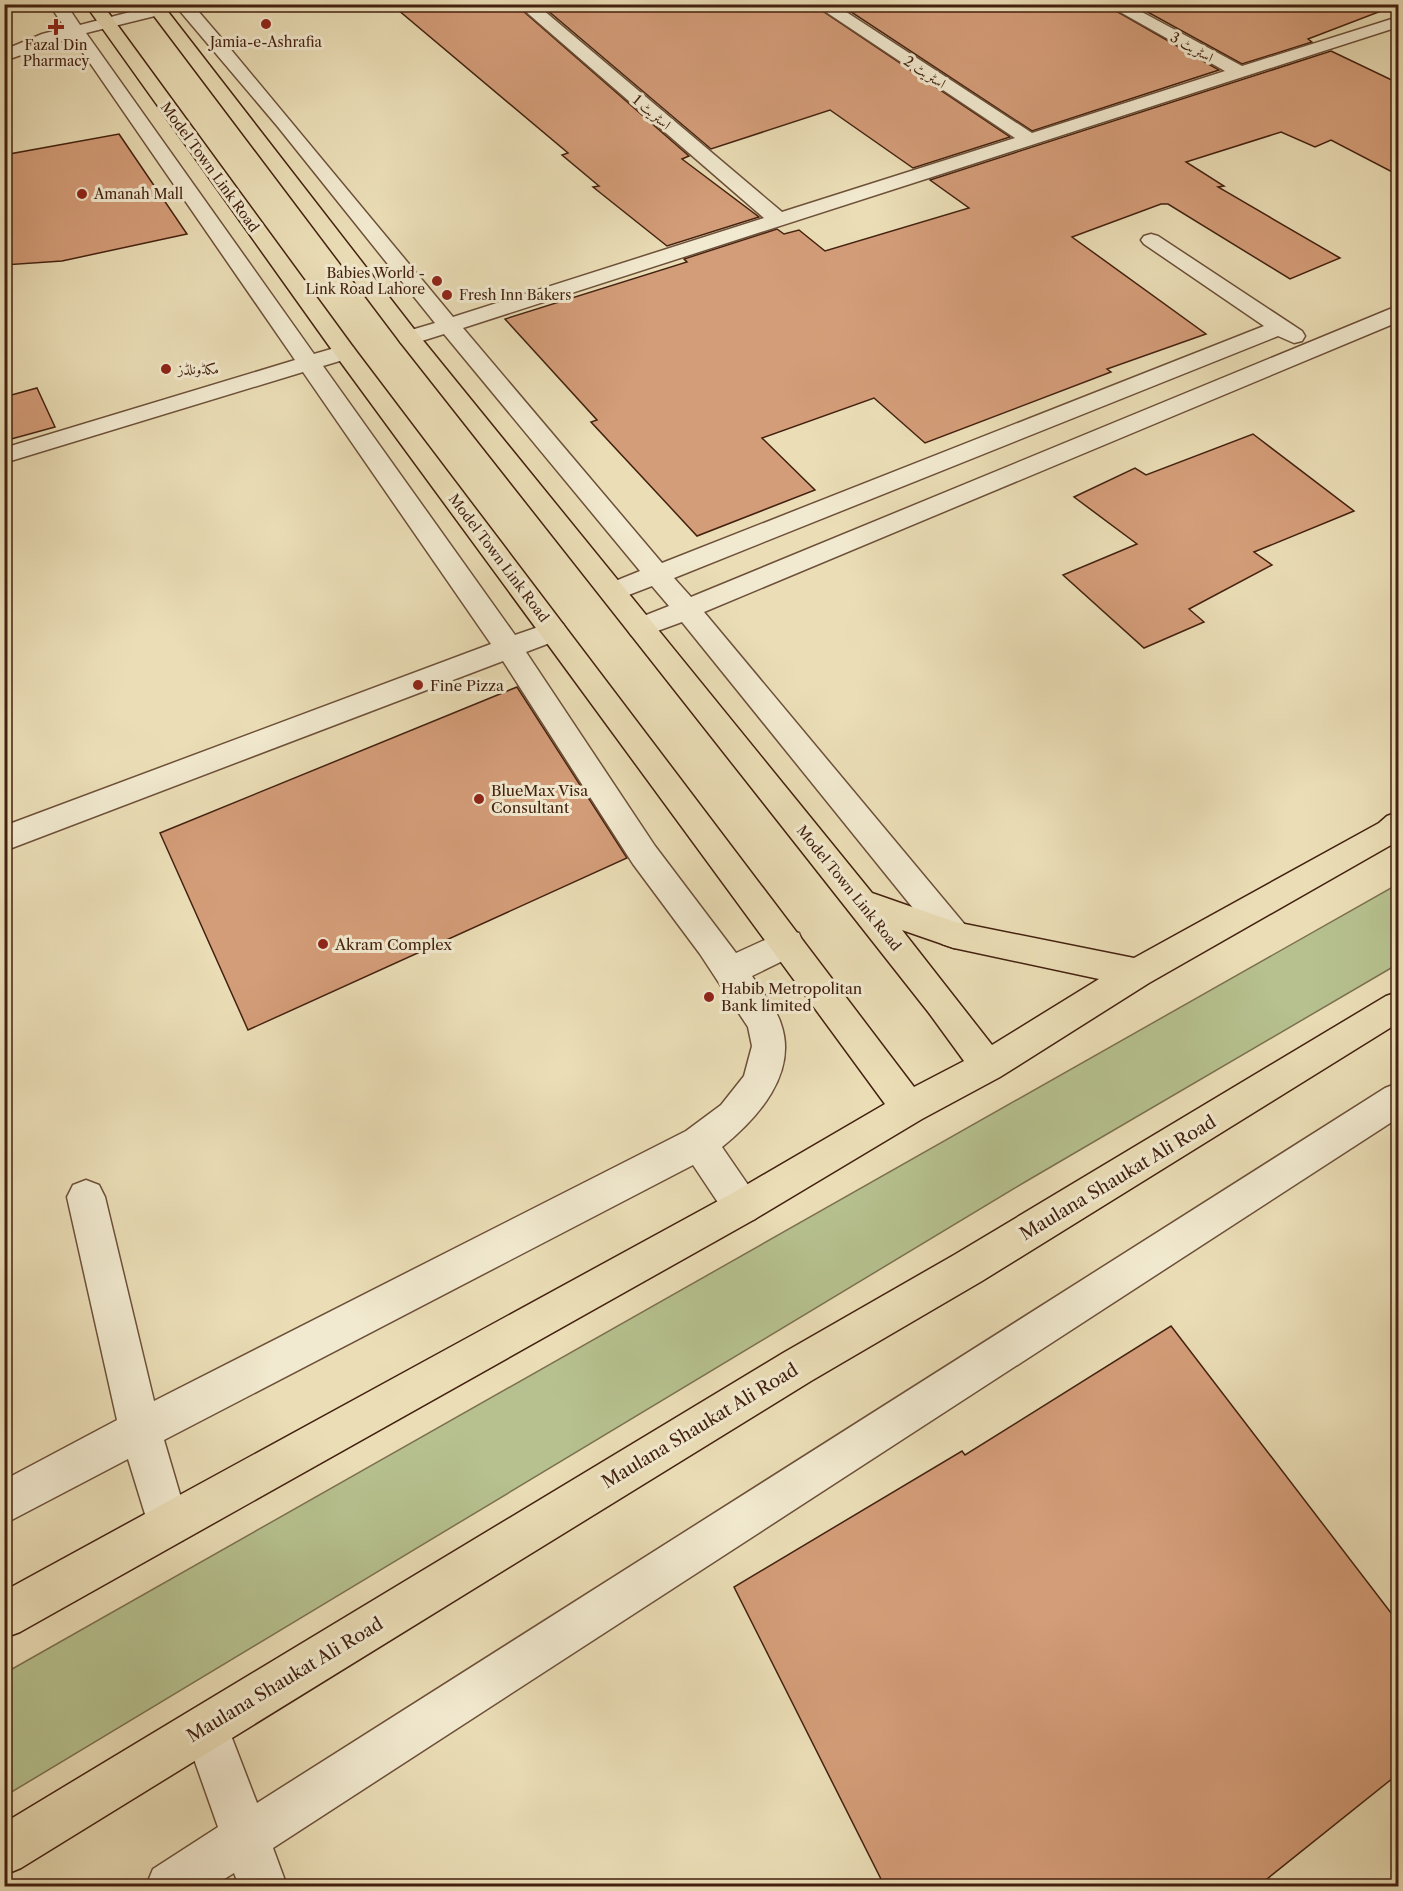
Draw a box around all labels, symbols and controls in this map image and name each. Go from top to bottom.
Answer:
marker: Jamia-e-Ashrafia [259,17,273,31]
marker: Fazal Din Pharmacy [49,20,63,34]
street label: اسٹریٹ 3 [1167,28,1217,66]
place label: Jamia-e-Ashrafia [208,33,323,51]
place label: Fazal Din Pharmacy [23,36,90,70]
street label: اسٹریٹ 2 [901,52,949,92]
street label: اسٹریٹ 1 [629,91,675,133]
street label: Model Town Link Road [157,99,263,236]
place label: Amanah Mall [93,185,183,203]
marker: Amanah Mall [75,187,89,201]
place label: Babies World - Link Road Lahore [305,264,425,298]
marker: Babies World - Link Road Lahore [430,274,444,288]
place label: Fresh Inn Bakers [459,286,571,304]
marker: Fresh Inn Bakers [440,288,454,302]
place label: مکڈونلڈز [176,360,219,378]
marker: مکڈونلڈز [159,362,173,376]
street label: Model Town Link Road [445,490,553,626]
place label: Fine Pizza [430,676,504,695]
marker: Fine Pizza [411,678,425,692]
place label: BlueMax Visa Consultant [491,781,588,817]
marker: BlueMax Visa Consultant [472,792,486,806]
street label: Model Town Link Road [793,822,905,955]
place label: Akram Complex [334,935,452,954]
marker: Akram Complex [316,937,330,951]
place label: Habib Metropolitan Bank limited [721,979,863,1015]
marker: Habib Metropolitan Bank limited [702,990,716,1004]
street label: Maulana Shaukat Ali Road [1016,1111,1220,1245]
street label: Maulana Shaukat Ali Road [598,1359,802,1493]
street label: Maulana Shaukat Ali Road [183,1613,387,1747]

